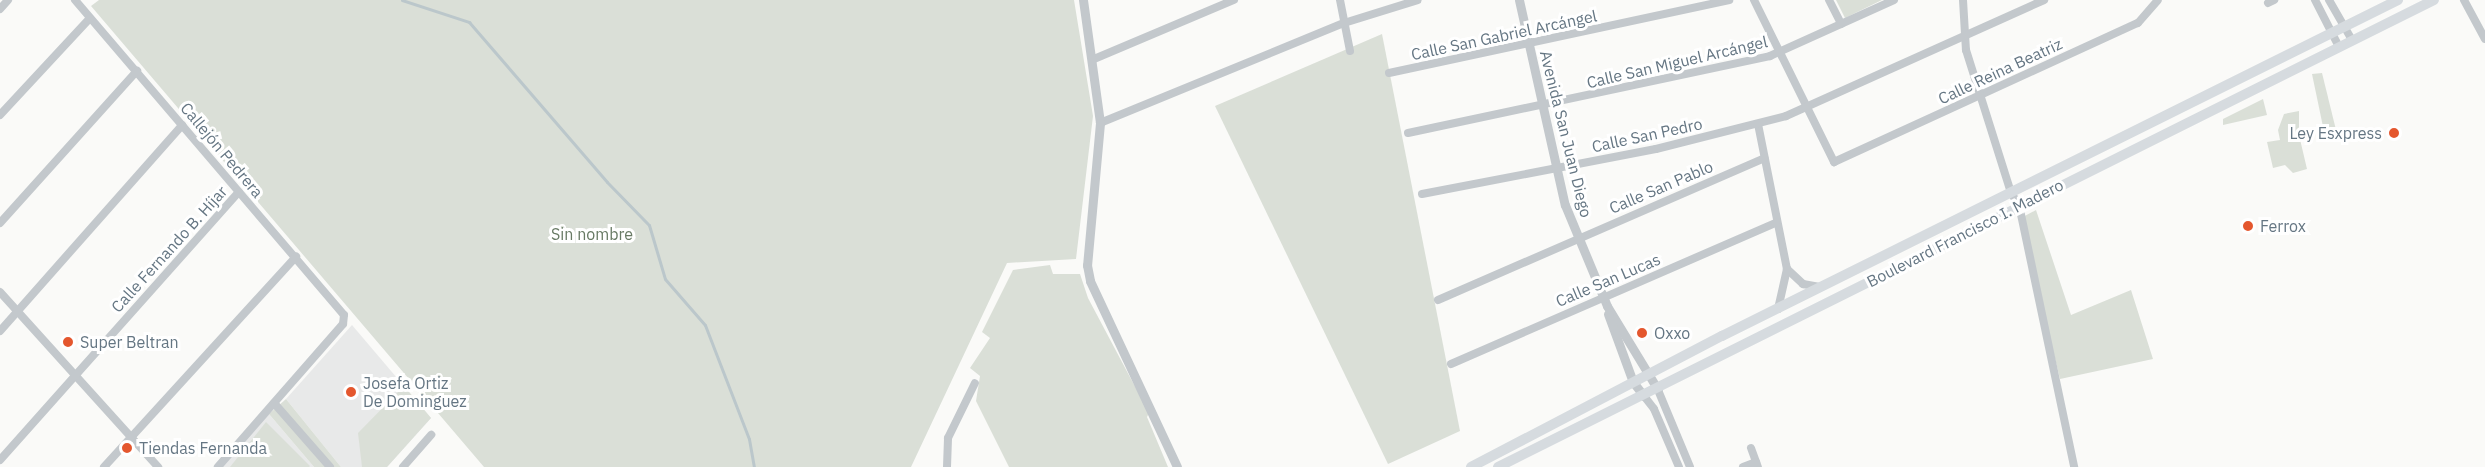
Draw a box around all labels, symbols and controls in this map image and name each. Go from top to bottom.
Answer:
street label: Calle San Gabriel Arcángel [1409,6,1599,64]
street label: Calle San Miguel Arcángel [1585,32,1769,92]
street label: Calle Reina Beatriz [1935,34,2065,108]
street label: Avenida San Juan Diego [1536,49,1596,219]
street label: Callejón Pedrera [177,99,267,201]
street label: Calle San Pedro [1590,114,1704,156]
place label: Ley Esxpress [2289,123,2382,143]
marker: Ley Esxpress [2387,126,2401,140]
street label: Calle San Pablo [1606,156,1716,218]
street label: Boulevard Francisco I. Madero [1863,175,2067,291]
street label: Calle Fernando B. Híjar [107,182,231,316]
place label: Ferrox [2260,216,2306,236]
marker: Ferrox [2241,219,2255,233]
park label: Sin nombre [551,224,633,244]
street label: Calle San Lucas [1553,249,1663,311]
place label: Oxxo [1654,323,1690,343]
marker: Oxxo [1635,326,1649,340]
place label: Super Beltran [80,332,179,352]
marker: Super Beltran [61,335,75,349]
place label: Josefa Ortiz De Dominguez [363,373,467,411]
marker: Josefa Ortiz De Dominguez [344,385,358,399]
place label: Tiendas Fernanda [139,438,267,458]
marker: Tiendas Fernanda [120,441,134,455]

